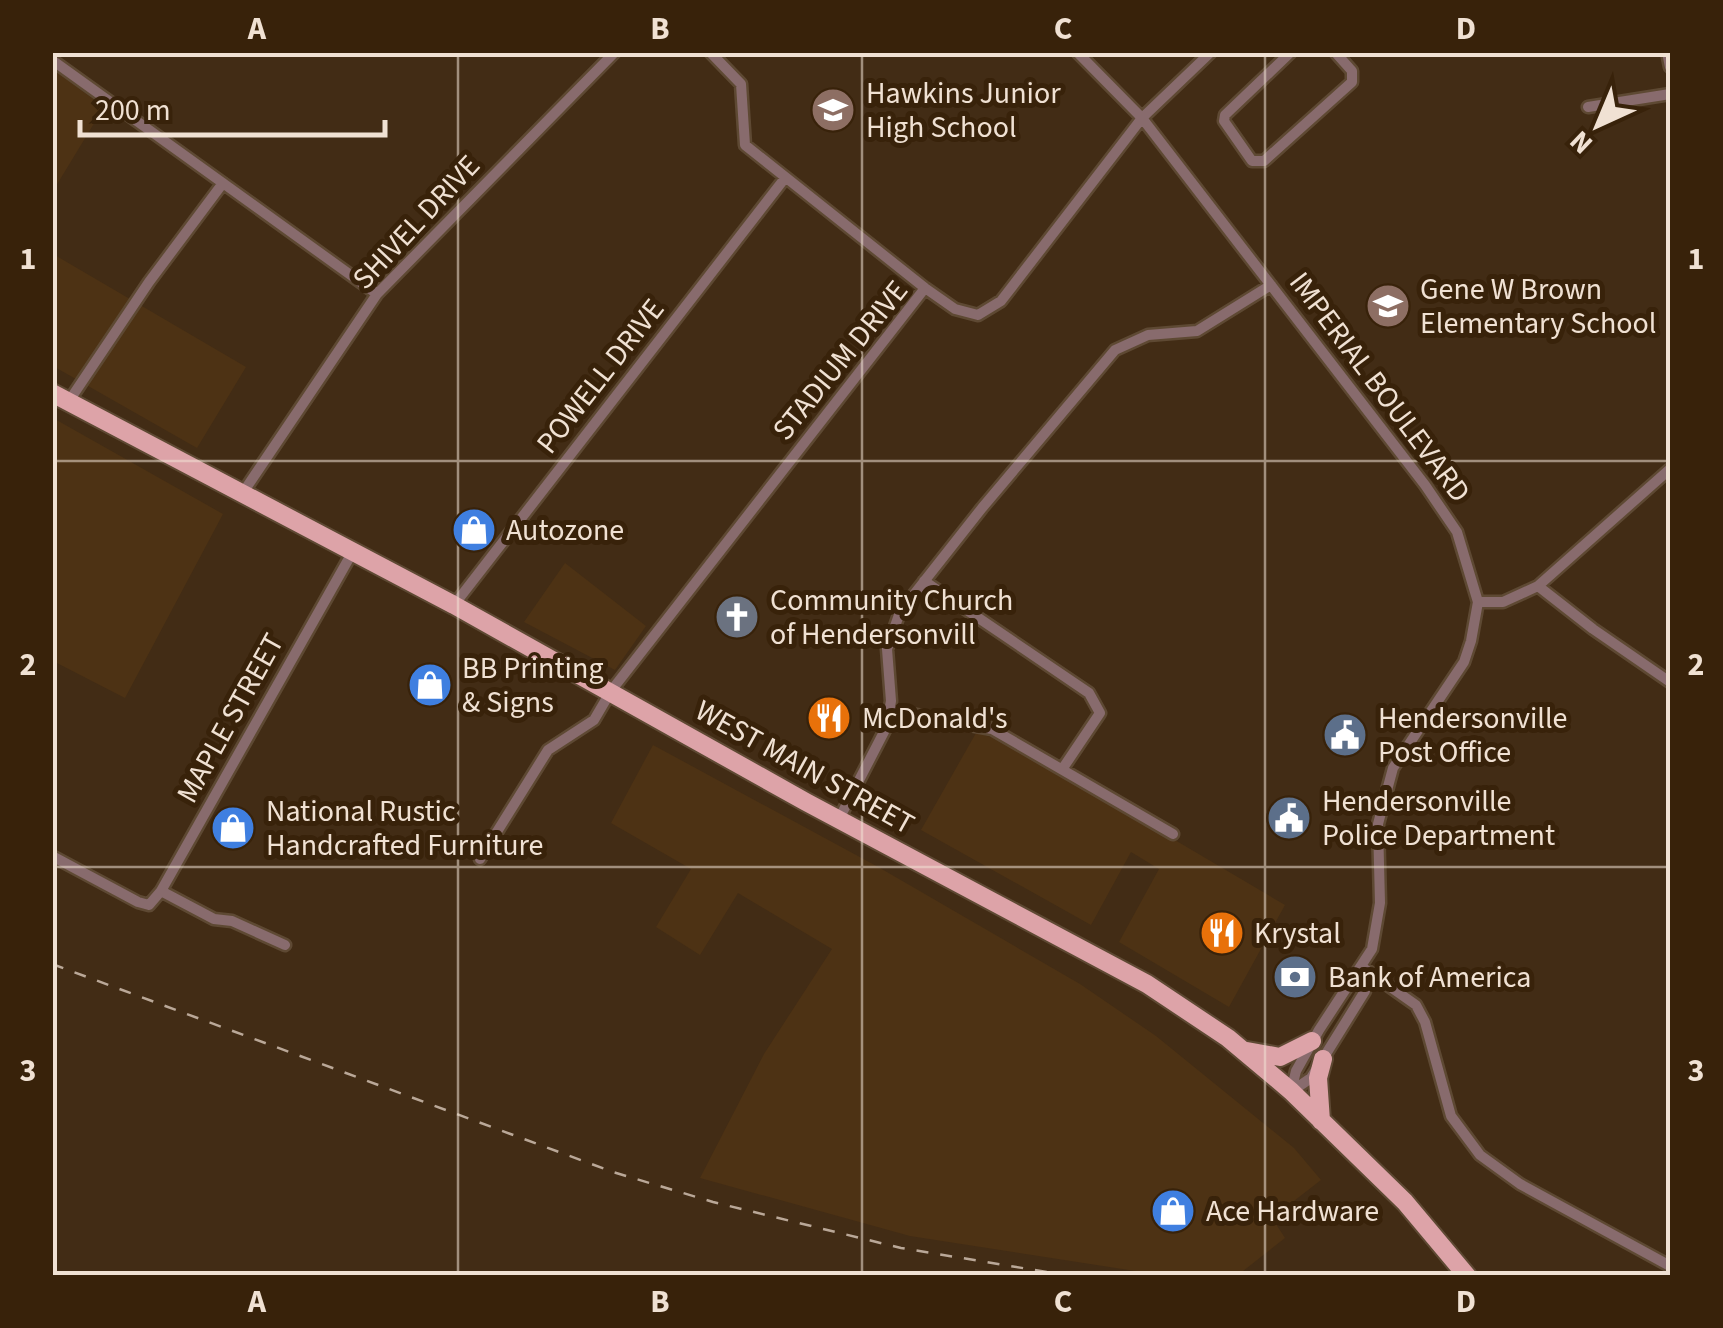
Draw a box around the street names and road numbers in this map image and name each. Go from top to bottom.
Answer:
street label: SHIVEL DRIVE [343,146,490,299]
street label: IMPERIAL BOULEVARD [1279,263,1481,511]
street label: STADIUM DRIVE [762,271,918,450]
street label: POWELL DRIVE [526,290,675,463]
street label: MAPLE STREET [166,626,295,811]
street label: WEST MAIN STREET [687,689,922,846]

